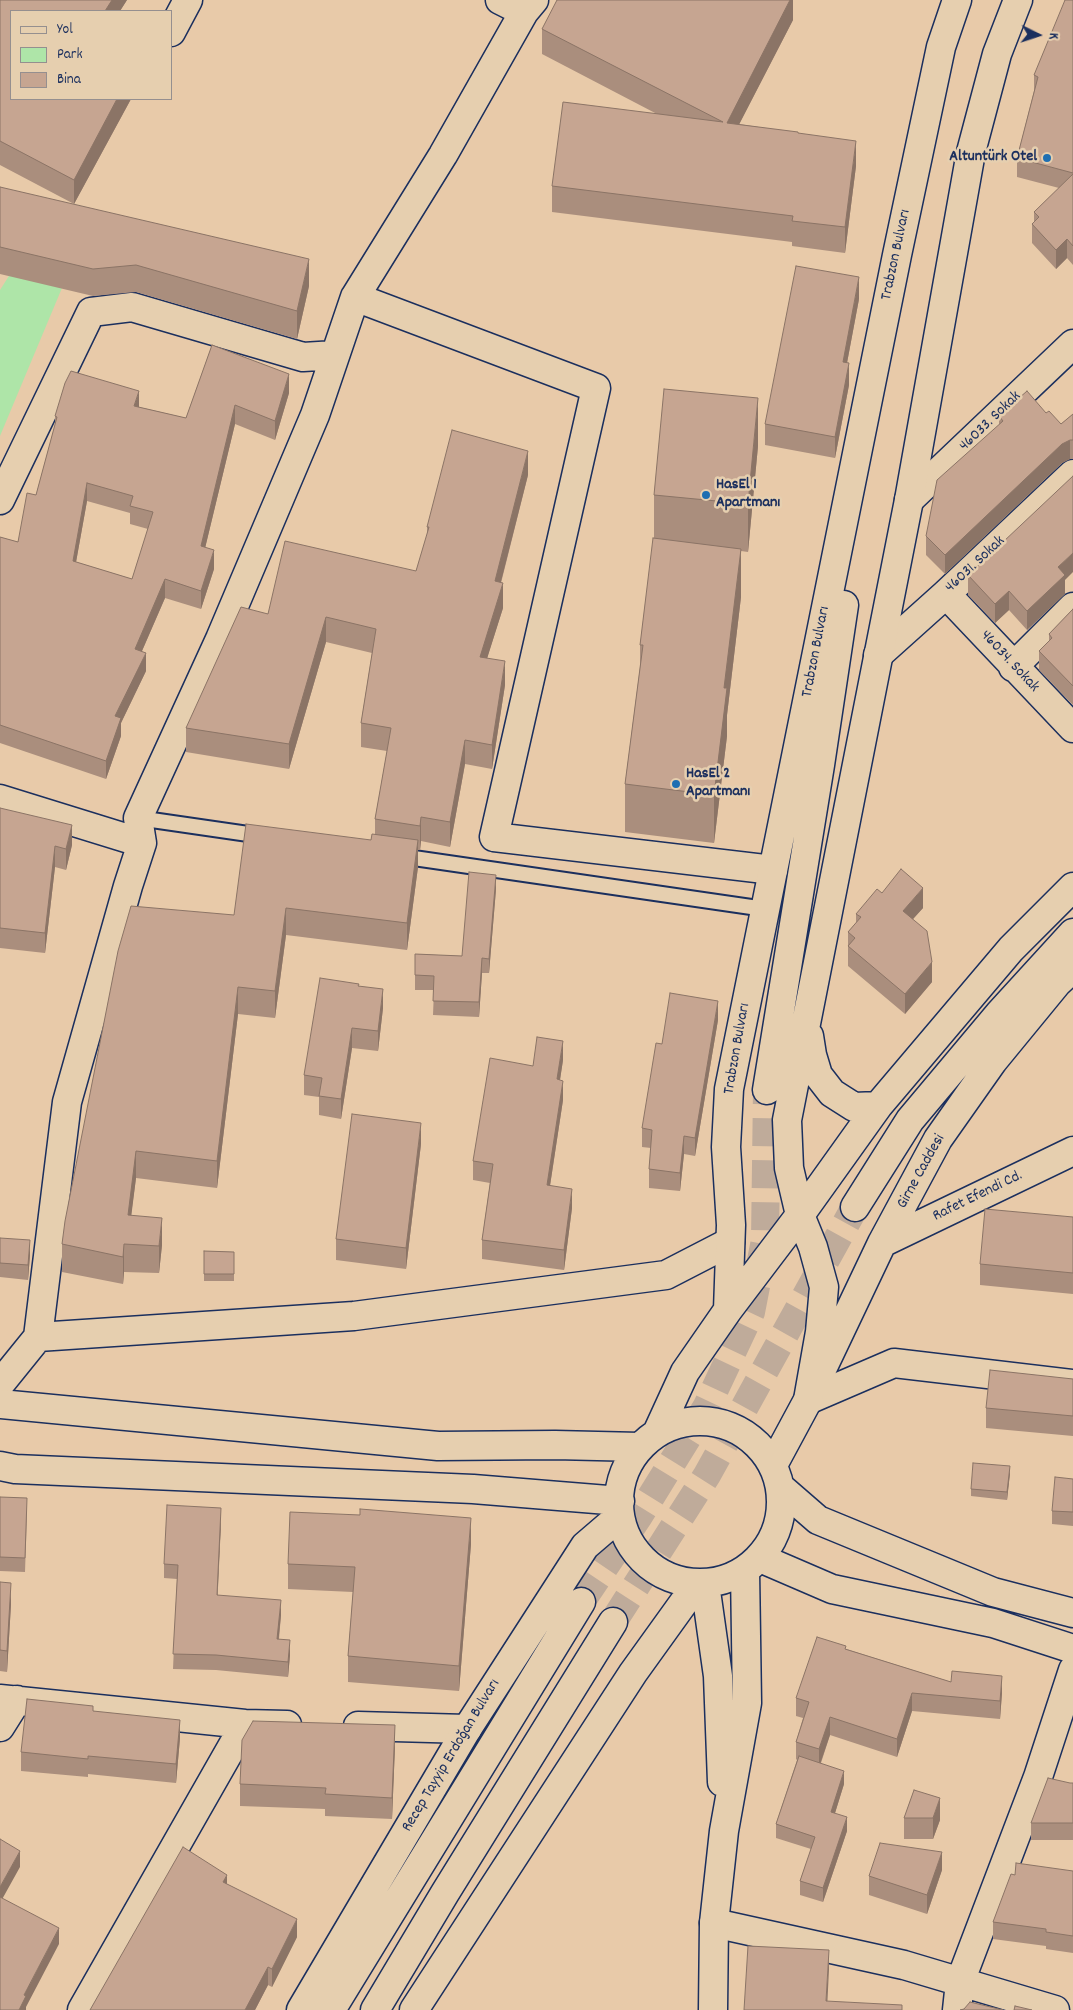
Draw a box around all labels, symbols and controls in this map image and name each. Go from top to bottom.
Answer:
legend [10,10,172,100]
north arrow [1013,10,1063,60]
text: Yol [57,19,73,41]
text: K [1043,32,1063,40]
text: Park [57,44,83,66]
text: Bina [57,69,81,91]
place label: Altuntürk Otel [949,148,1037,168]
marker: Altuntürk Otel [1041,152,1053,164]
street label: Trabzon Bulvarı [878,208,916,302]
street label: 46033. Sokak [956,388,1026,456]
place label: HasEl 1 Apartmanı [716,476,780,514]
marker: HasEl 1 Apartmanı [700,489,712,501]
street label: 46031. Sokak [942,532,1010,598]
street label: Trabzon Bulvarı [799,605,835,699]
street label: 46034. Sokak [975,627,1043,697]
place label: HasEl 2 Apartmanı [686,765,750,803]
marker: HasEl 2 Apartmanı [670,778,682,790]
street label: Trabzon Bulvarı [721,1002,755,1096]
street label: Girne Caddesi [894,1131,950,1213]
street label: Rafet Efendi Cd. [930,1167,1026,1227]
street label: Recep Tayyip Erdoğan Bulvarı [399,1676,505,1836]

